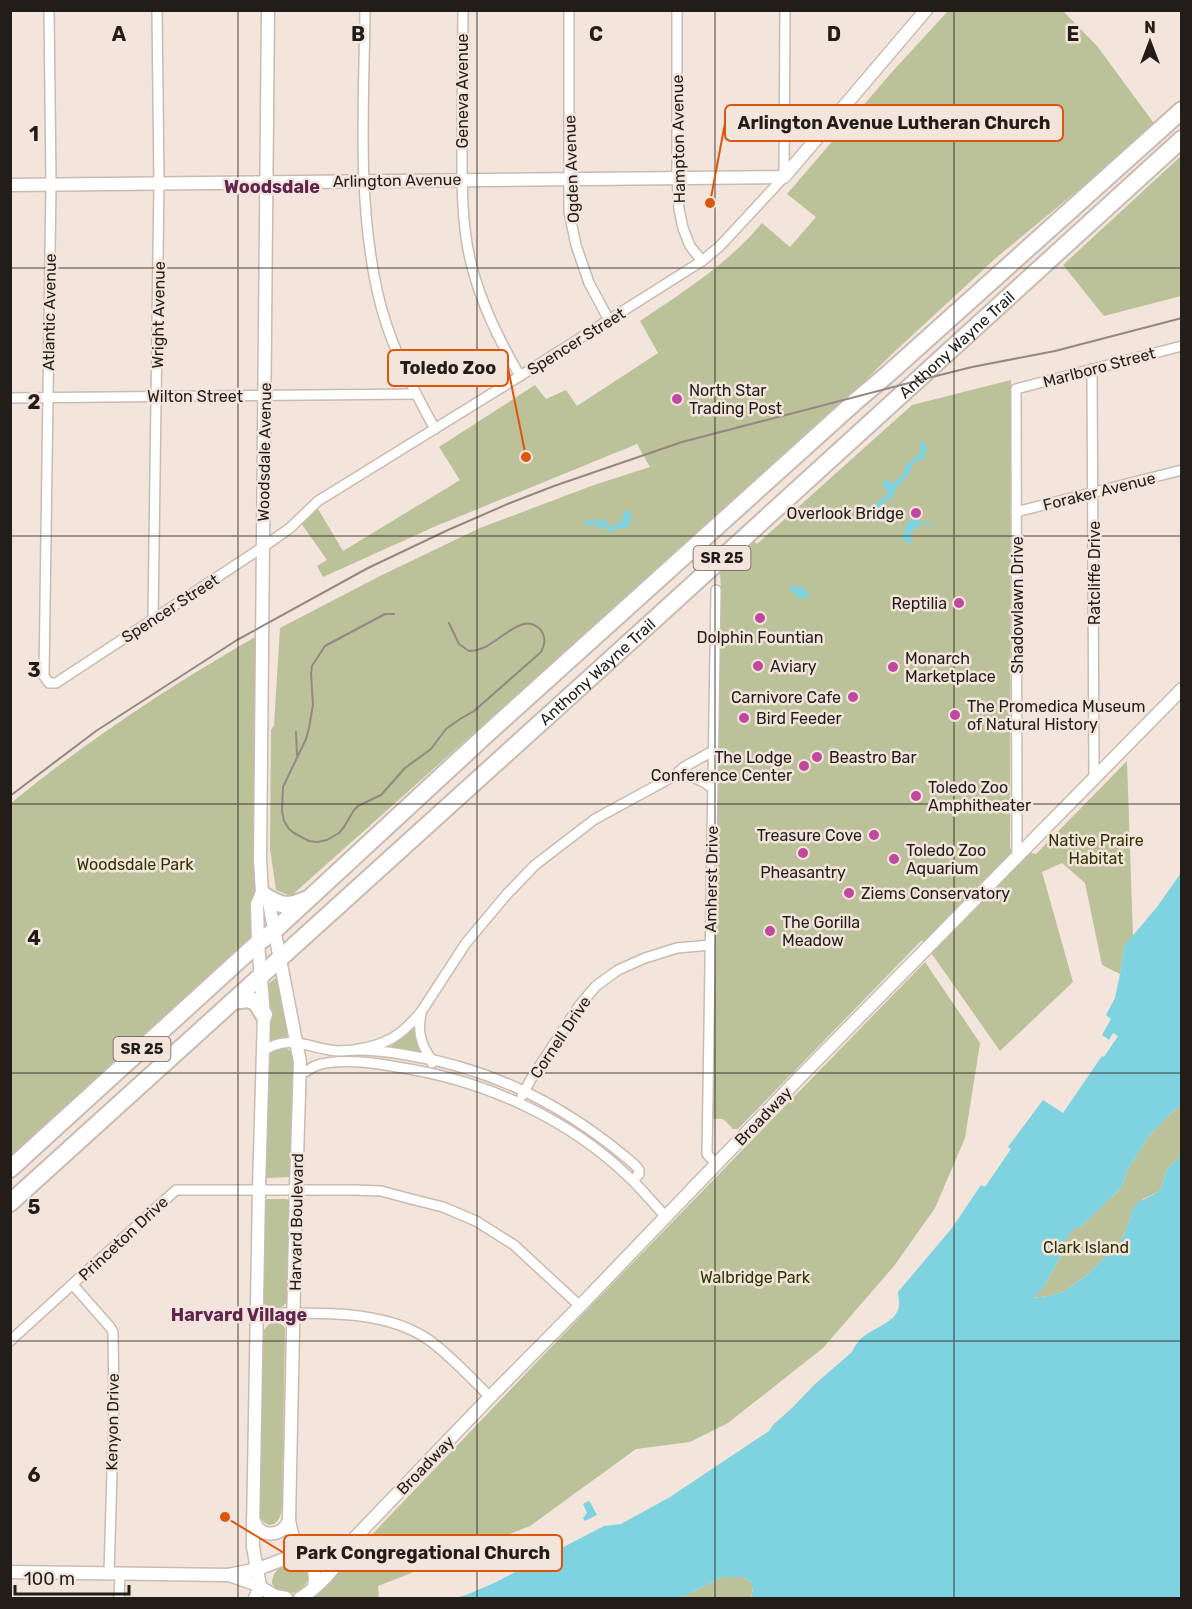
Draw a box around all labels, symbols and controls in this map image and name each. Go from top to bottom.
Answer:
north arrow [1120,12,1180,72]
text: N [1144,18,1156,37]
text: A [112,22,127,46]
text: B [351,22,365,46]
text: C [589,22,603,46]
text: D [827,22,841,46]
text: E [1067,22,1079,46]
street label: Geneva Avenue [453,33,472,149]
street label: Hampton Avenue [668,75,689,203]
callout: Arlington Avenue Lutheran Church [725,105,1063,141]
text: Arlington Avenue Lutheran Church [738,112,1050,134]
street label: Ogden Avenue [560,115,583,223]
text: 1 [29,122,39,146]
street label: Arlington Avenue [333,170,461,191]
district label: Woodsdale [224,176,320,198]
street label: Atlantic Avenue [39,253,60,371]
street label: Wright Avenue [148,261,169,369]
street label: Anthony Wayne Trail [895,287,1019,402]
street label: Spencer Street [524,304,629,379]
street label: Marlboro Street [1041,343,1157,392]
callout: Toledo Zoo [388,350,508,386]
text: Toledo Zoo [400,357,496,379]
place label: North Star Trading Post [689,381,782,418]
street label: Woodsdale Avenue [254,382,275,522]
street label: Wilton Street [147,387,243,406]
text: 2 [28,390,41,414]
marker: North Star Trading Post [670,392,684,406]
street label: Foraker Avenue [1041,468,1157,515]
place label: Overlook Bridge [787,504,904,523]
marker: Overlook Bridge [909,506,923,520]
street label: Ratcliffe Drive [1085,521,1104,625]
street label: Shadowlawn Drive [1008,536,1027,674]
road number: SR 25 [694,546,750,570]
street label: Spencer Street [118,570,222,647]
place label: Reptilia [891,594,947,613]
marker: Reptilia [952,596,966,610]
marker: Dolphin Fountian [753,611,767,625]
street label: Anthony Wayne Trail [536,614,659,729]
place label: Dolphin Fountian [696,628,824,647]
place label: Monarch Marketplace [905,649,996,686]
place label: Aviary [770,657,817,676]
text: 3 [27,658,41,682]
marker: Aviary [751,659,765,673]
marker: Monarch Marketplace [886,660,900,674]
place label: Carnivore Cafe [731,688,841,707]
marker: Carnivore Cafe [846,690,860,704]
place label: The Promedica Museum of Natural History [967,697,1145,734]
marker: The Promedica Museum of Natural History [948,708,962,722]
place label: Bird Feeder [756,709,842,728]
marker: Bird Feeder [737,711,751,725]
place label: The Lodge Conference Center [651,748,792,785]
place label: Beastro Bar [829,748,917,767]
marker: Beastro Bar [810,750,824,764]
marker: The Lodge Conference Center [797,759,811,773]
place label: Toledo Zoo Amphitheater [928,778,1031,815]
marker: Toledo Zoo Amphitheater [909,789,923,803]
street label: Amherst Drive [701,826,722,932]
place label: Treasure Cove [757,826,862,845]
marker: Treasure Cove [867,828,881,842]
park label: Native Praire Habitat [1048,831,1144,868]
place label: Toledo Zoo Aquarium [906,841,986,878]
marker: Pheasantry [796,846,810,860]
marker: Toledo Zoo Aquarium [887,852,901,866]
park label: Woodsdale Park [77,855,194,874]
place label: Pheasantry [760,863,846,882]
place label: Ziems Conservatory [861,884,1010,903]
marker: Ziems Conservatory [842,886,856,900]
place label: The Gorilla Meadow [782,913,860,950]
marker: The Gorilla Meadow [763,924,777,938]
text: 4 [27,926,41,950]
street label: Cornell Drive [526,993,595,1082]
road number: SR 25 [114,1037,170,1061]
street label: Broadway [731,1083,796,1150]
street label: Harvard Boulevard [286,1153,307,1291]
street label: Princeton Drive [75,1192,172,1285]
text: 5 [28,1195,41,1219]
park label: Clark Island [1043,1238,1129,1257]
park label: Walbridge Park [700,1268,811,1287]
district label: Harvard Village [171,1304,308,1326]
street label: Kenyon Drive [102,1373,123,1471]
street label: Broadway [393,1432,458,1499]
text: 6 [27,1463,41,1487]
callout: Park Congregational Church [284,1535,562,1571]
text: Park Congregational Church [296,1542,550,1564]
scale bar [15,1558,129,1596]
text: 100 m [24,1568,75,1590]

